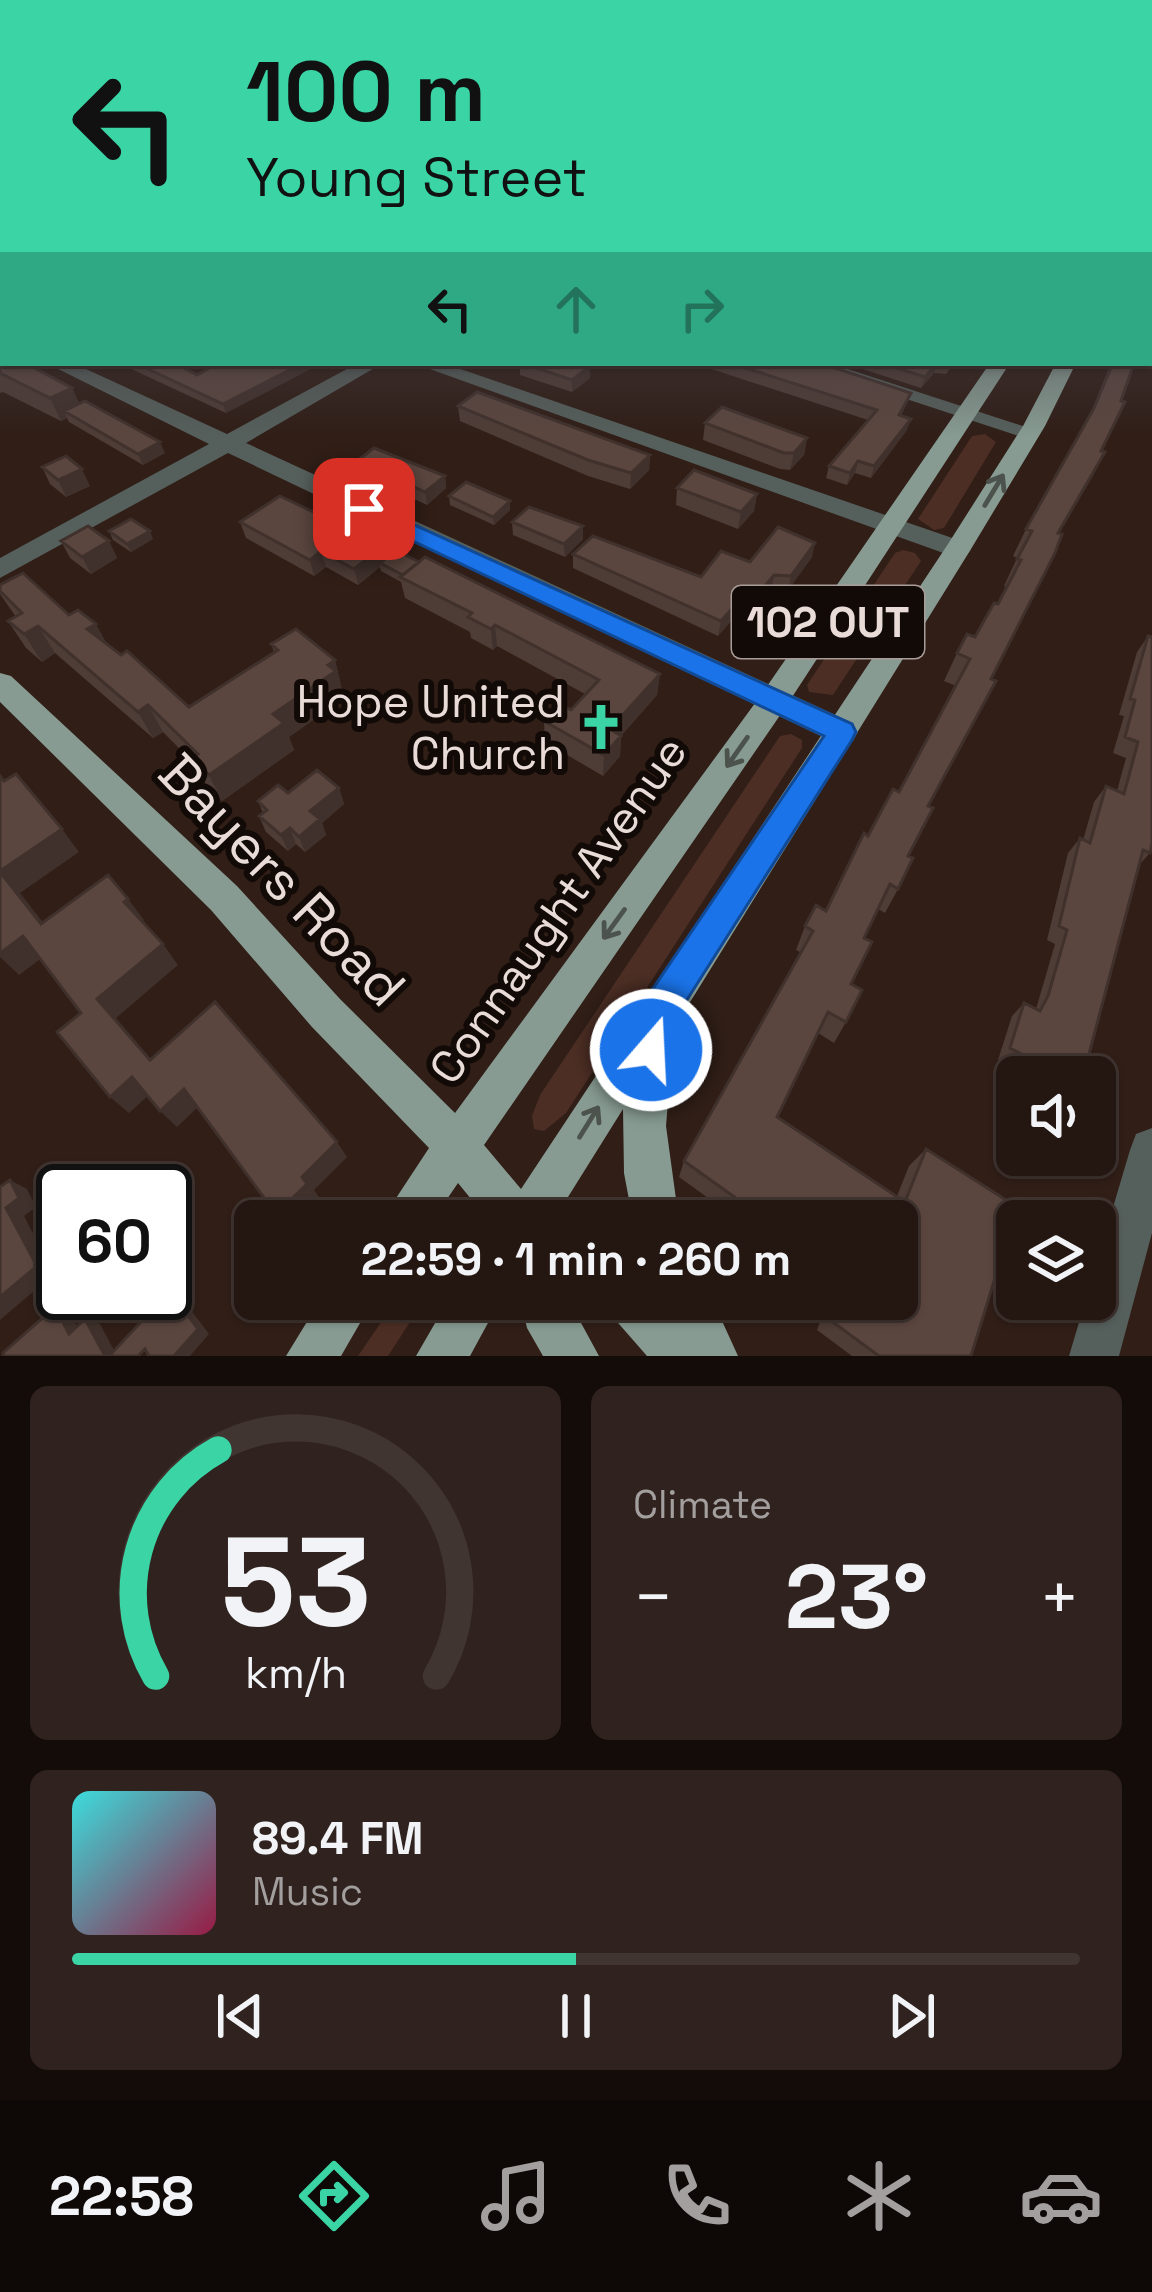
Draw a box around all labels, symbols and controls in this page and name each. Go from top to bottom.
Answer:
text: 100 m [246,38,486,146]
icon: left [48,48,204,204]
text: Young Street [246,143,587,212]
icon: left [417,276,483,342]
icon: ahead [543,276,609,342]
icon: right [669,276,735,342]
pin [313,458,415,560]
one-way arrow [982,474,1006,508]
icon: arrive [331,476,397,542]
road number: 102 OUT [732,586,924,658]
place label: Hope United Church [296,673,565,782]
church icon: Hope United Church [576,702,626,752]
street label: Connaught Avenue [417,725,699,1095]
one-way arrow [725,735,750,768]
street label: Bayers Road [144,739,420,1021]
one-way arrow [602,907,628,940]
position arrow [588,987,714,1113]
map controls [996,1056,1116,1320]
button: sound [996,1056,1116,1176]
one-way arrow [577,1106,601,1140]
speed limit sign: 60 [36,1164,192,1320]
button: layers [996,1200,1116,1320]
text: 22:59 · 1 min · 260 m [361,1231,791,1288]
text: Climate [633,1480,772,1529]
text: 53 [220,1502,371,1661]
text: 23° [785,1539,928,1654]
text: − [633,1555,674,1639]
text: + [1039,1555,1080,1639]
text: km/h [244,1646,347,1701]
text: 89.4 FM [252,1810,424,1867]
text: Music [252,1867,363,1916]
icon: previous [207,1983,273,2049]
icon: pause [543,1983,609,2049]
icon: next [879,1983,945,2049]
icon: directions [292,2154,376,2238]
icon: music [474,2154,558,2238]
icon: phone [655,2154,739,2238]
icon: climate [837,2154,921,2238]
icon: car [1019,2154,1103,2238]
text: 22:58 [49,2162,194,2231]

